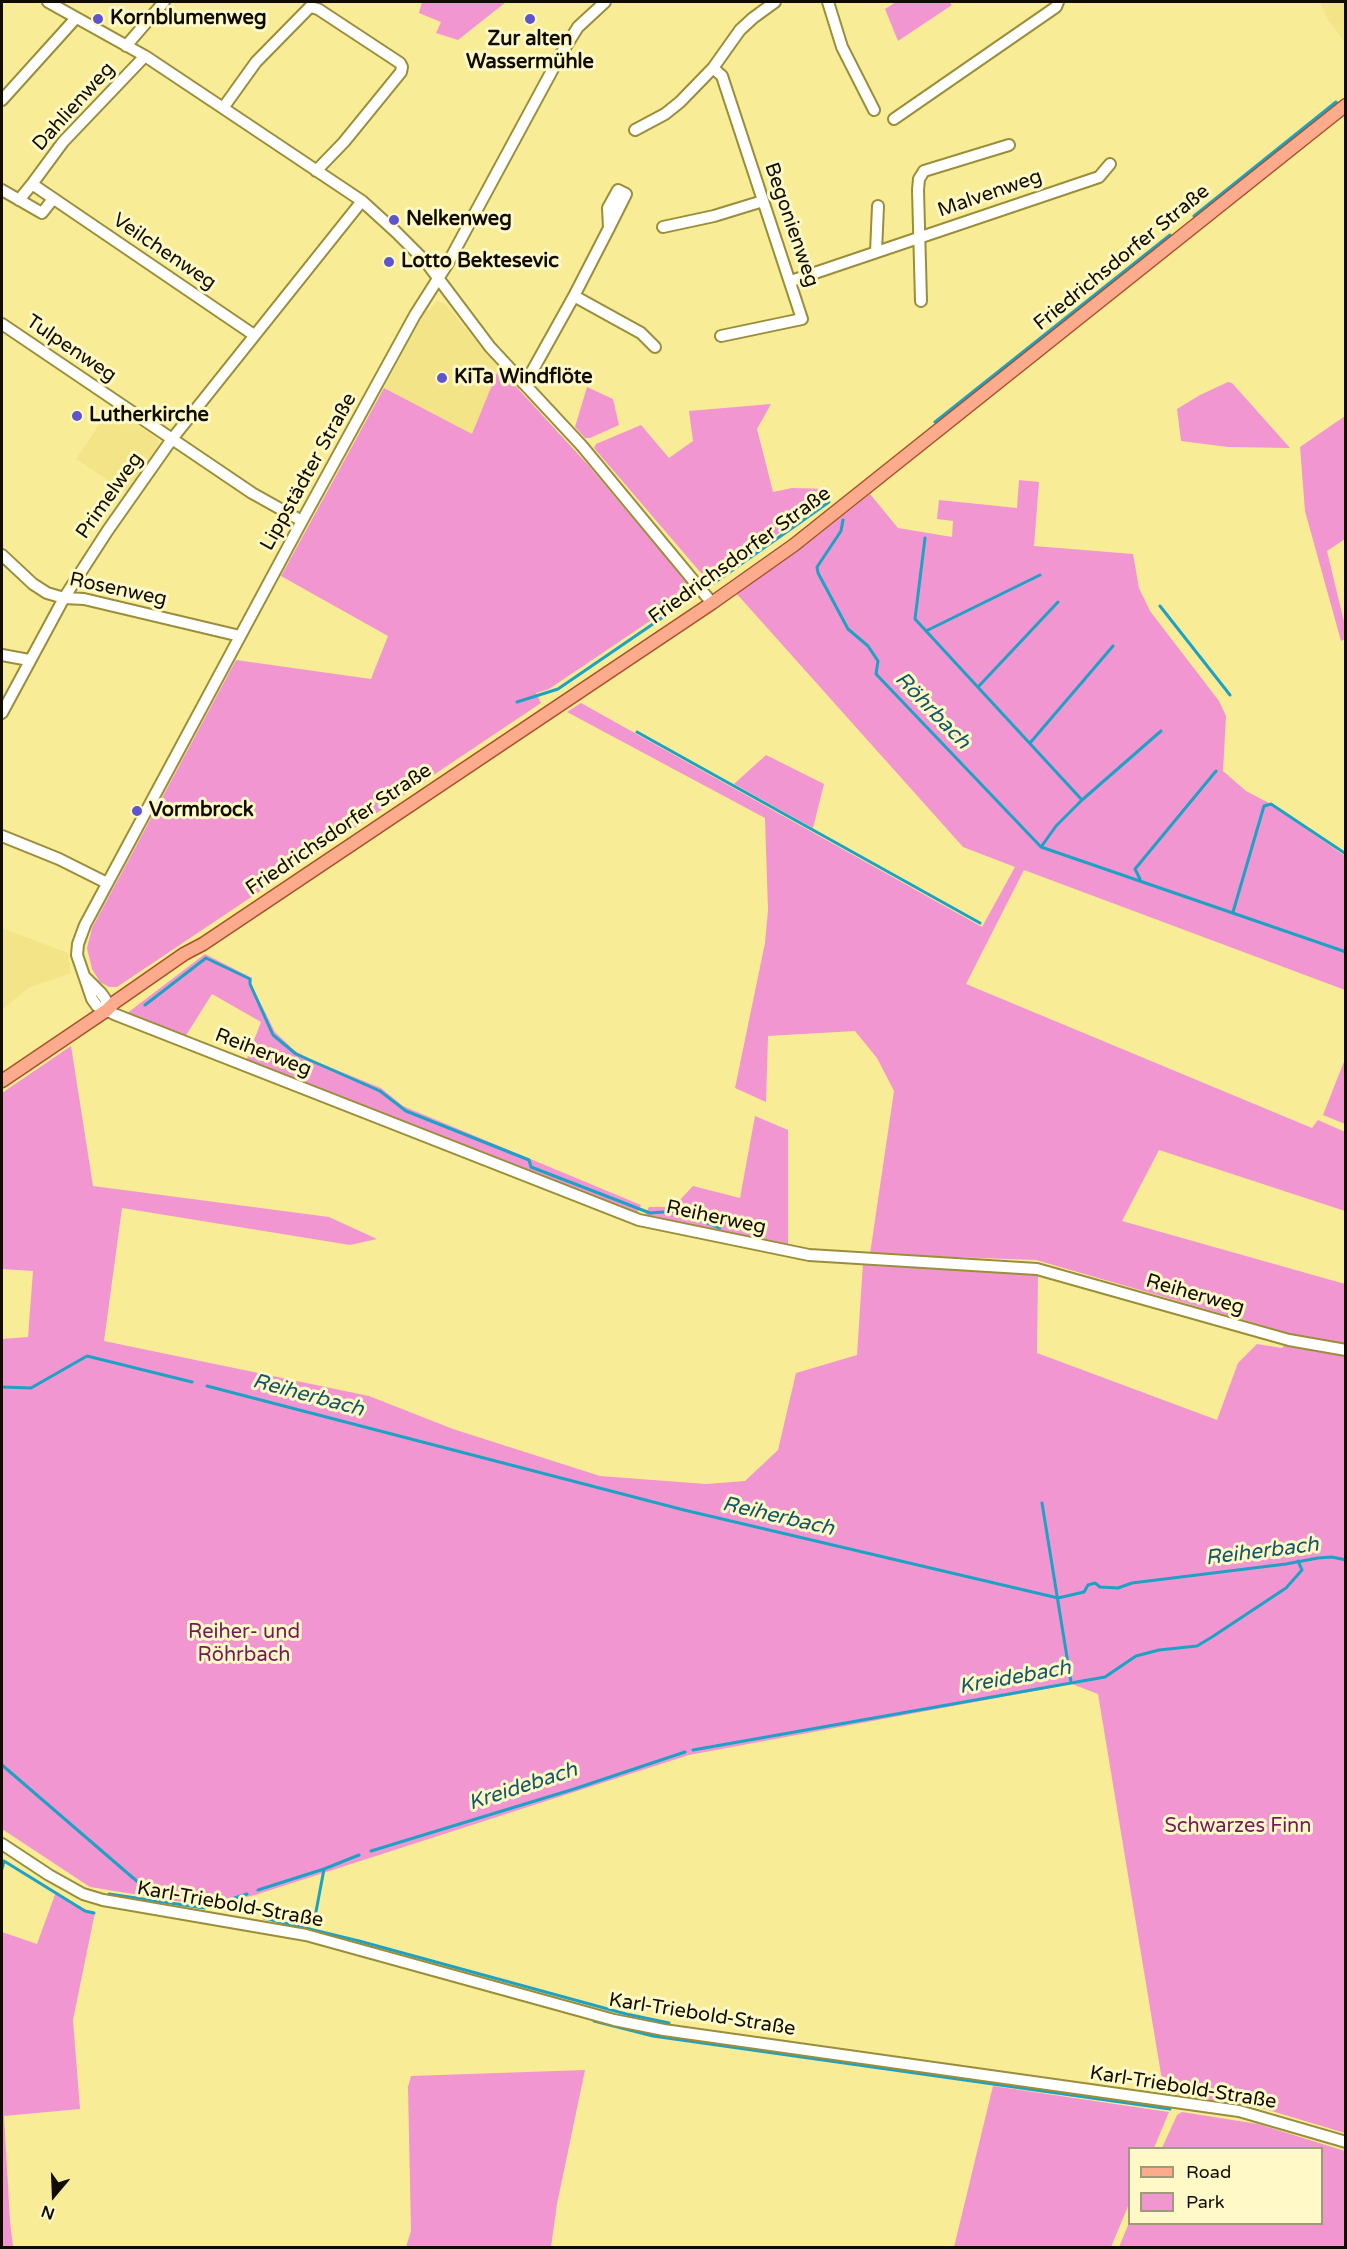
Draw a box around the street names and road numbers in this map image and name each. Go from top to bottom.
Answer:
street label: Dahlienweg [28,58,120,156]
street label: Begonienweg [758,160,824,290]
street label: Malvenweg [935,165,1045,223]
street label: Friedrichsdorfer Straße [1029,180,1215,336]
street label: Veilchenweg [108,209,220,295]
street label: Tulpenweg [21,310,121,388]
street label: Lippstädter Straße [256,389,362,555]
street label: Primelweg [71,448,149,544]
street label: Friedrichsdorfer Straße [644,482,836,630]
street label: Rosenweg [67,568,169,612]
street label: Friedrichsdorfer Straße [242,759,436,901]
street label: Reiherweg [211,1024,315,1082]
street label: Reiherweg [664,1196,768,1240]
street label: Reiherweg [1143,1269,1247,1321]
street label: Karl-Triebold-Straße [135,1877,325,1933]
street label: Karl-Triebold-Straße [607,1988,797,2042]
street label: Karl-Triebold-Straße [1088,2061,1278,2115]

